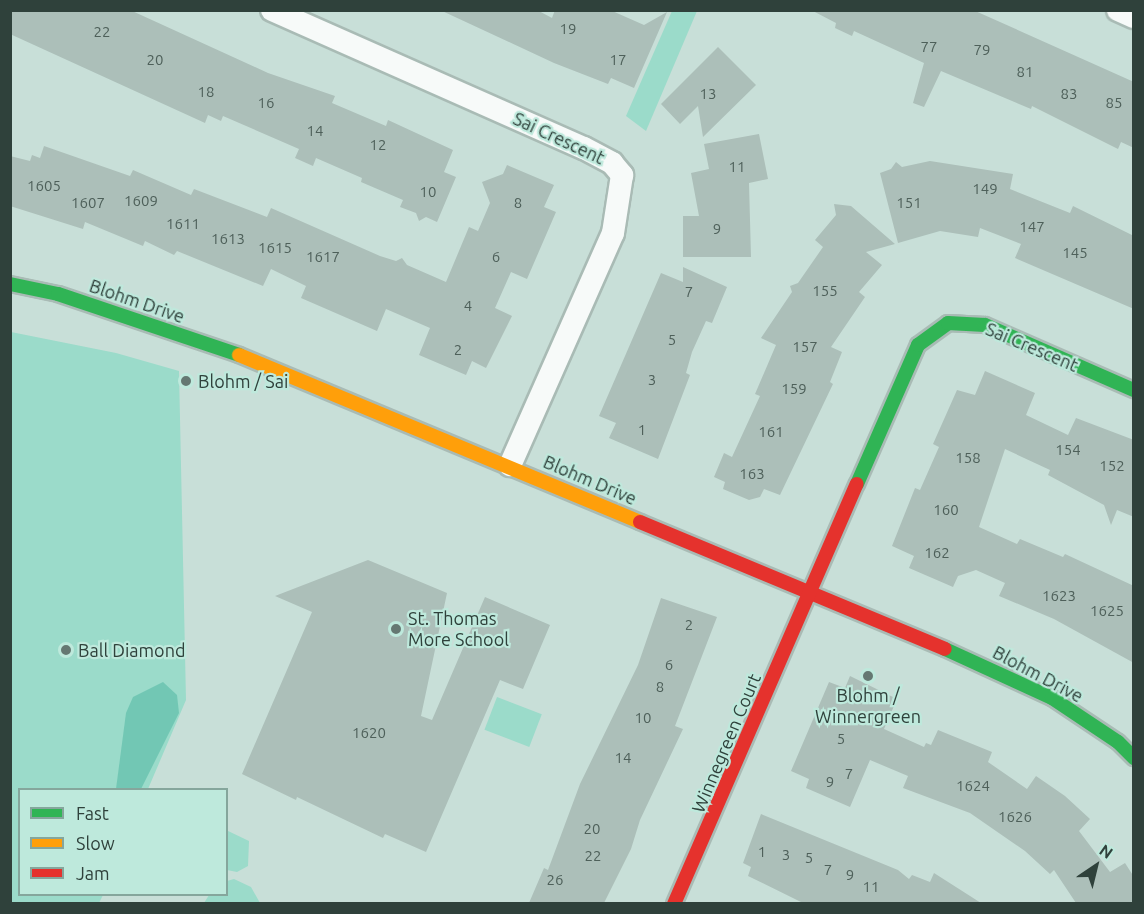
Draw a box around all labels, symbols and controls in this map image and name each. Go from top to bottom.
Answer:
house number: 19 [560,20,576,38]
house number: 22 [94,23,110,41]
house number: 77 [921,38,937,56]
house number: 79 [974,41,990,59]
house number: 20 [147,51,163,69]
house number: 17 [610,51,626,69]
house number: 81 [1017,63,1033,81]
house number: 18 [198,83,214,101]
house number: 13 [700,85,716,103]
house number: 83 [1061,85,1077,103]
house number: 16 [258,94,274,112]
house number: 85 [1106,94,1122,112]
street label: Sai Crescent [510,107,608,169]
house number: 14 [307,122,323,140]
house number: 12 [370,136,386,154]
house number: 11 [729,158,745,176]
house number: 1605 [27,177,61,195]
house number: 149 [972,180,998,198]
house number: 10 [420,183,436,201]
house number: 1609 [124,192,158,210]
house number: 1607 [71,194,105,212]
house number: 8 [514,194,522,212]
house number: 151 [896,194,922,212]
house number: 1611 [166,215,200,233]
house number: 147 [1019,218,1045,236]
house number: 9 [713,220,721,238]
house number: 1613 [211,230,245,248]
house number: 1615 [258,239,292,257]
house number: 145 [1062,244,1088,262]
house number: 1617 [306,248,340,266]
house number: 6 [492,248,500,266]
street label: Blohm Drive [87,275,187,327]
house number: 155 [812,282,838,300]
house number: 7 [685,283,693,301]
house number: 4 [464,297,472,315]
street label: Sai Crescent [982,318,1082,376]
house number: 5 [668,331,676,349]
house number: 157 [792,338,818,356]
house number: 2 [454,341,462,359]
place label: Blohm / Sai [198,370,288,392]
house number: 3 [648,371,656,389]
marker: Blohm / Sai [179,374,193,388]
house number: 159 [781,380,807,398]
house number: 1 [638,421,646,439]
house number: 161 [758,423,784,441]
house number: 154 [1055,441,1081,459]
house number: 158 [955,449,981,467]
street label: Blohm Drive [540,451,640,509]
house number: 152 [1099,457,1125,475]
house number: 163 [739,465,765,483]
house number: 160 [933,501,959,519]
house number: 162 [924,544,950,562]
house number: 1623 [1042,587,1076,605]
house number: 1625 [1090,602,1124,620]
place label: St. Thomas More School [408,608,509,650]
house number: 2 [685,616,693,634]
marker: St. Thomas More School [389,622,403,636]
place label: Ball Diamond [78,639,185,661]
street label: Blohm Drive [989,641,1087,707]
marker: Ball Diamond [59,643,73,657]
house number: 6 [665,656,673,674]
marker: Blohm / Winnergreen [861,669,875,683]
street label: Winnegreen Court [687,670,765,816]
house number: 8 [656,678,664,696]
place label: Blohm / Winnergreen [815,685,921,728]
house number: 10 [635,709,651,727]
house number: 1620 [352,724,386,742]
house number: 5 [837,730,845,748]
house number: 14 [615,749,631,767]
house number: 7 [845,765,853,783]
house number: 9 [826,773,834,791]
house number: 1624 [956,777,990,795]
legend [18,788,228,896]
text: Fast [76,803,109,823]
house number: 1626 [998,808,1032,826]
house number: 20 [584,820,600,838]
text: Slow [76,833,115,853]
north arrow [1066,836,1126,896]
text: N [1096,840,1116,862]
house number: 1 [758,843,766,861]
house number: 3 [782,846,790,864]
house number: 22 [585,847,601,865]
house number: 5 [805,849,813,867]
house number: 7 [824,861,832,879]
text: Jam [76,863,110,883]
house number: 9 [846,866,854,884]
house number: 26 [547,871,563,889]
house number: 11 [863,878,879,896]

